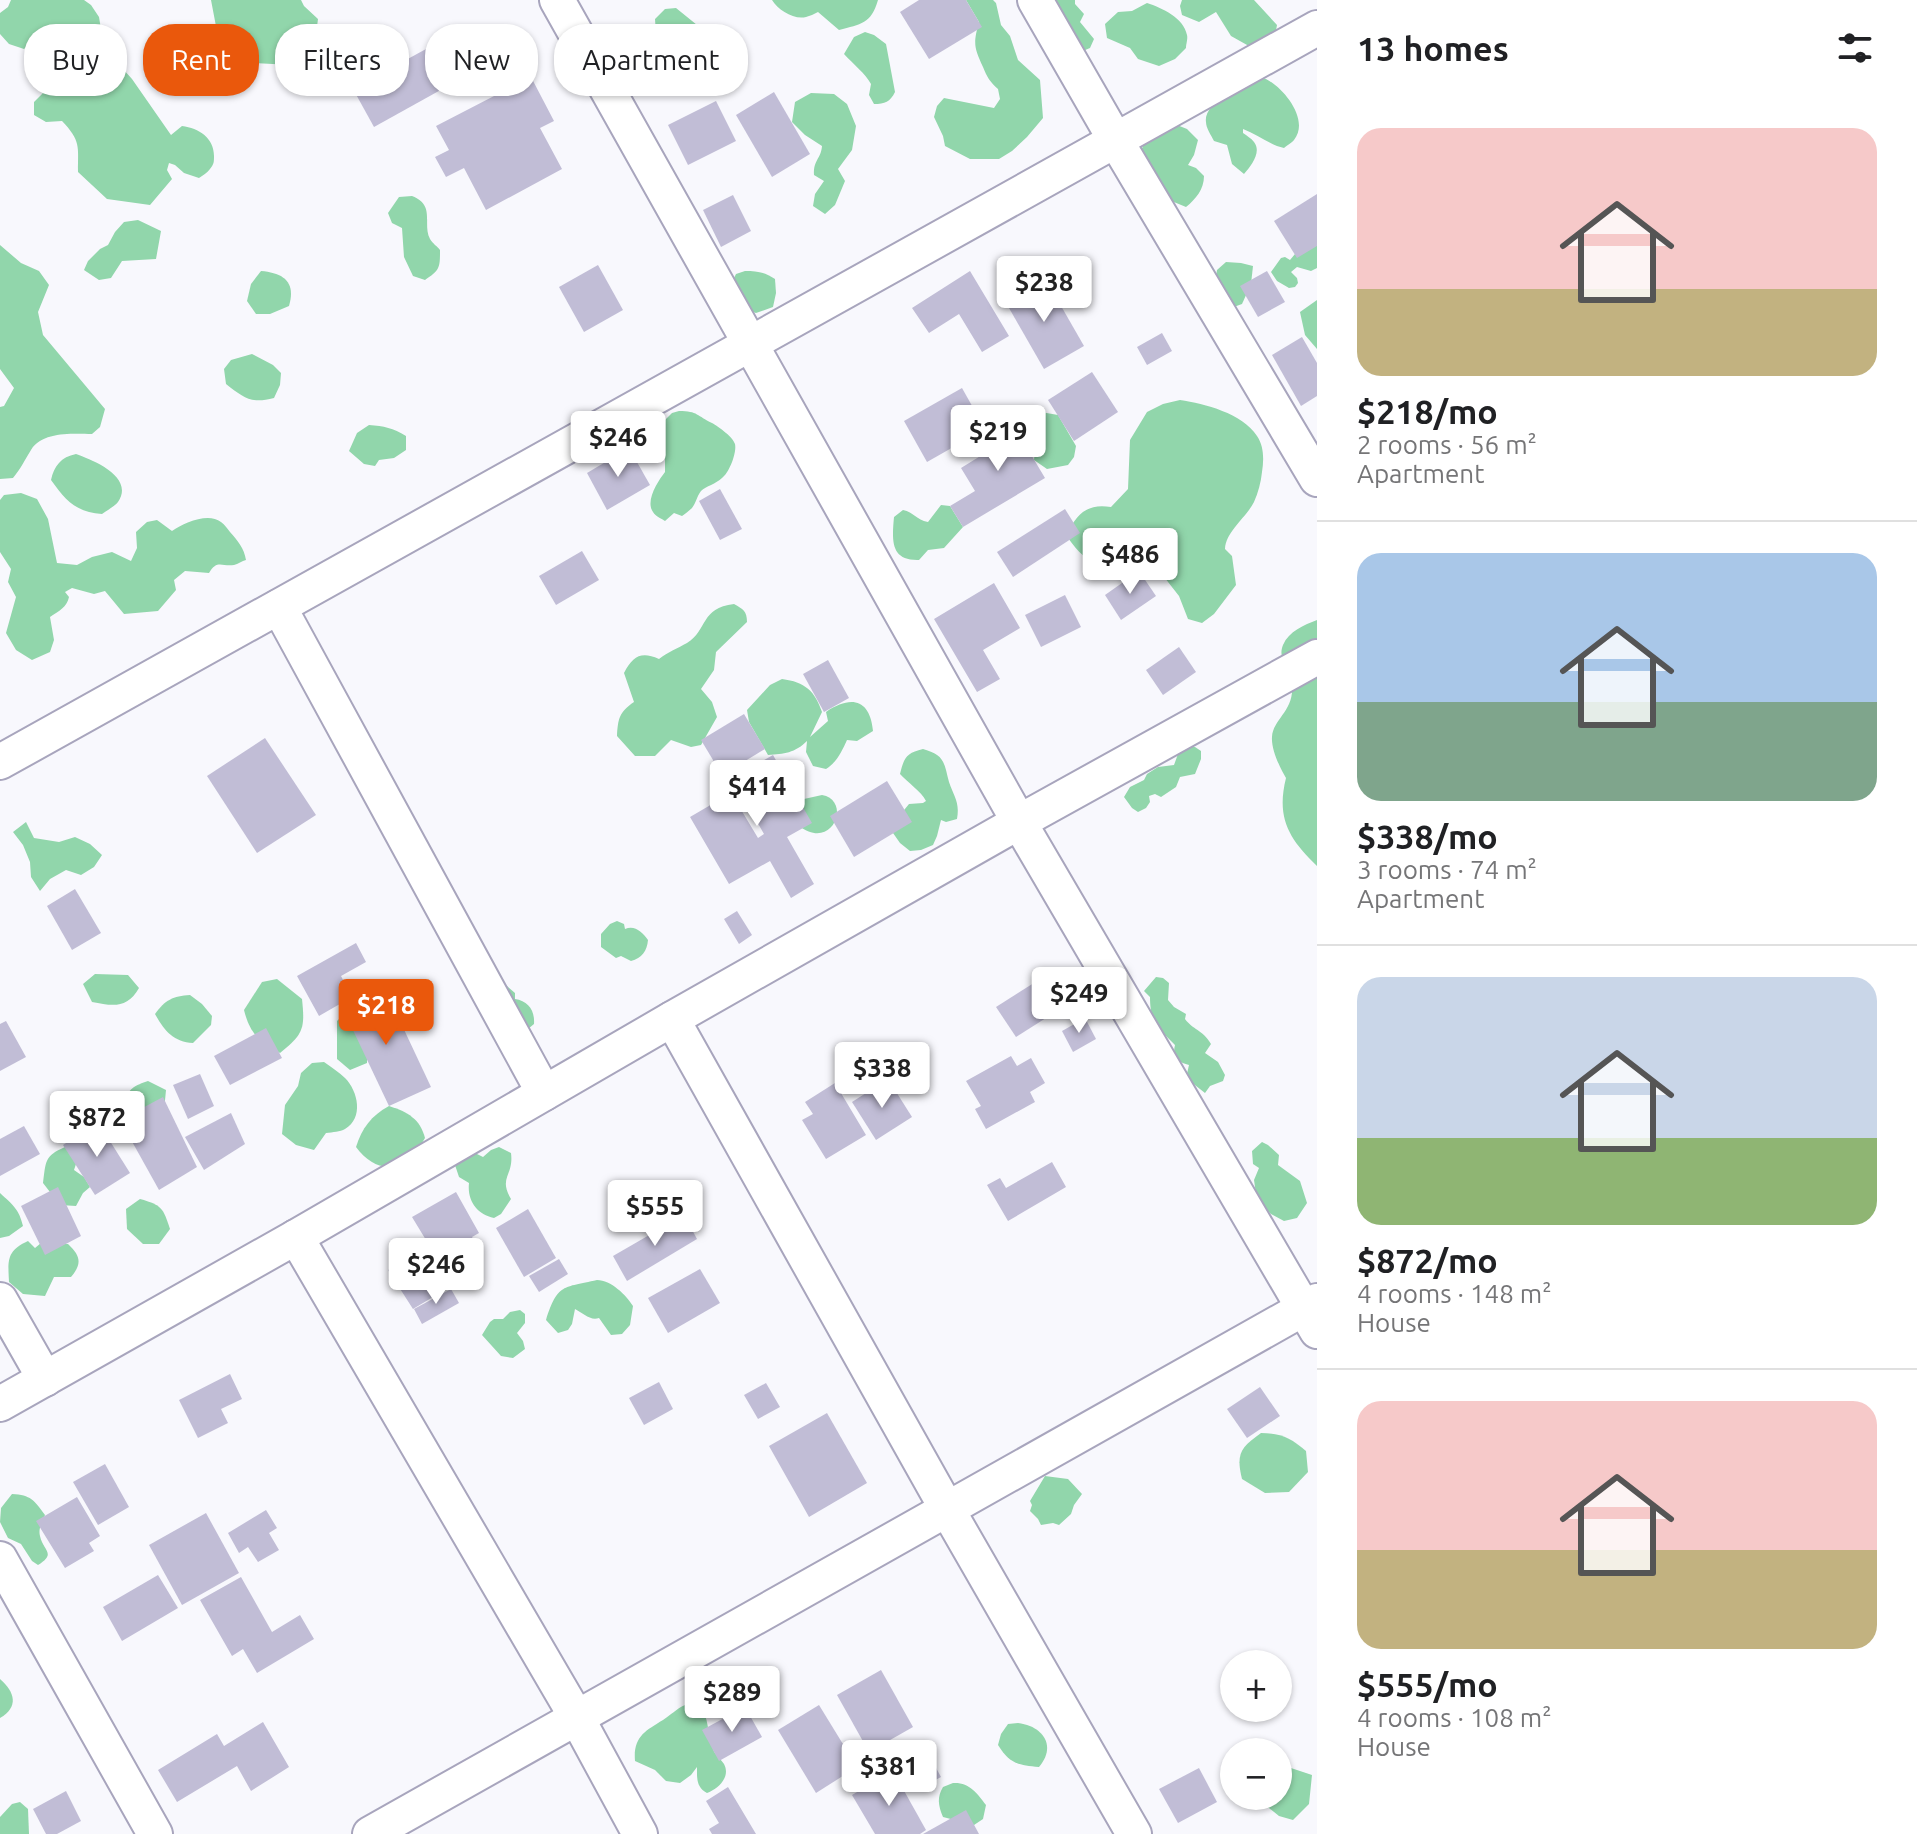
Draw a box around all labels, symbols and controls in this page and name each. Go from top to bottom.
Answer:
chip: Buy [24,24,127,96]
chip: Rent [143,24,259,96]
chip: Filters [275,24,409,96]
chip: New [425,24,538,96]
chip: Apartment [554,24,748,96]
icon: filters [1833,26,1877,70]
text: 13 homes [1357,29,1509,67]
icon: home [1545,180,1689,324]
pin: $238 [997,256,1091,324]
text: $238 [1015,267,1073,296]
text: $218/mo [1357,392,1498,430]
pin: $219 [951,405,1045,473]
pin: $246 [571,411,665,479]
text: $219 [969,416,1027,445]
text: $246 [589,422,647,451]
text: 2 rooms · 56 m² [1357,430,1537,459]
text: Apartment [1357,459,1484,488]
pin: $486 [1083,528,1177,596]
text: $486 [1101,539,1159,568]
icon: home [1545,605,1689,749]
pin: $414 [710,760,804,828]
text: $414 [728,771,786,800]
text: $338/mo [1357,817,1498,855]
text: 3 rooms · 74 m² [1357,855,1537,884]
text: Apartment [1357,884,1484,913]
pin: $249 [1032,967,1126,1035]
text: $249 [1050,978,1108,1007]
pin: $218 [339,979,433,1047]
text: $218 [357,990,415,1019]
icon: home [1545,1029,1689,1173]
pin: $338 [835,1042,929,1110]
text: $338 [853,1053,911,1082]
pin: $872 [50,1091,144,1159]
text: $872 [68,1102,126,1131]
pin: $555 [608,1180,702,1248]
text: $555 [626,1191,684,1220]
pin: $246 [389,1238,483,1306]
text: $872/mo [1357,1241,1498,1279]
text: $246 [407,1249,465,1278]
text: 4 rooms · 148 m² [1357,1279,1552,1308]
text: House [1357,1308,1431,1337]
icon: home [1545,1453,1689,1597]
map controls [1220,1650,1292,1810]
button: + [1220,1650,1292,1722]
text: $555/mo [1357,1665,1498,1703]
pin: $289 [685,1666,779,1734]
text: $289 [703,1677,761,1706]
text: 4 rooms · 108 m² [1357,1703,1552,1732]
text: House [1357,1732,1431,1761]
button: − [1220,1738,1292,1810]
pin: $381 [842,1740,936,1808]
text: $381 [860,1751,918,1780]

